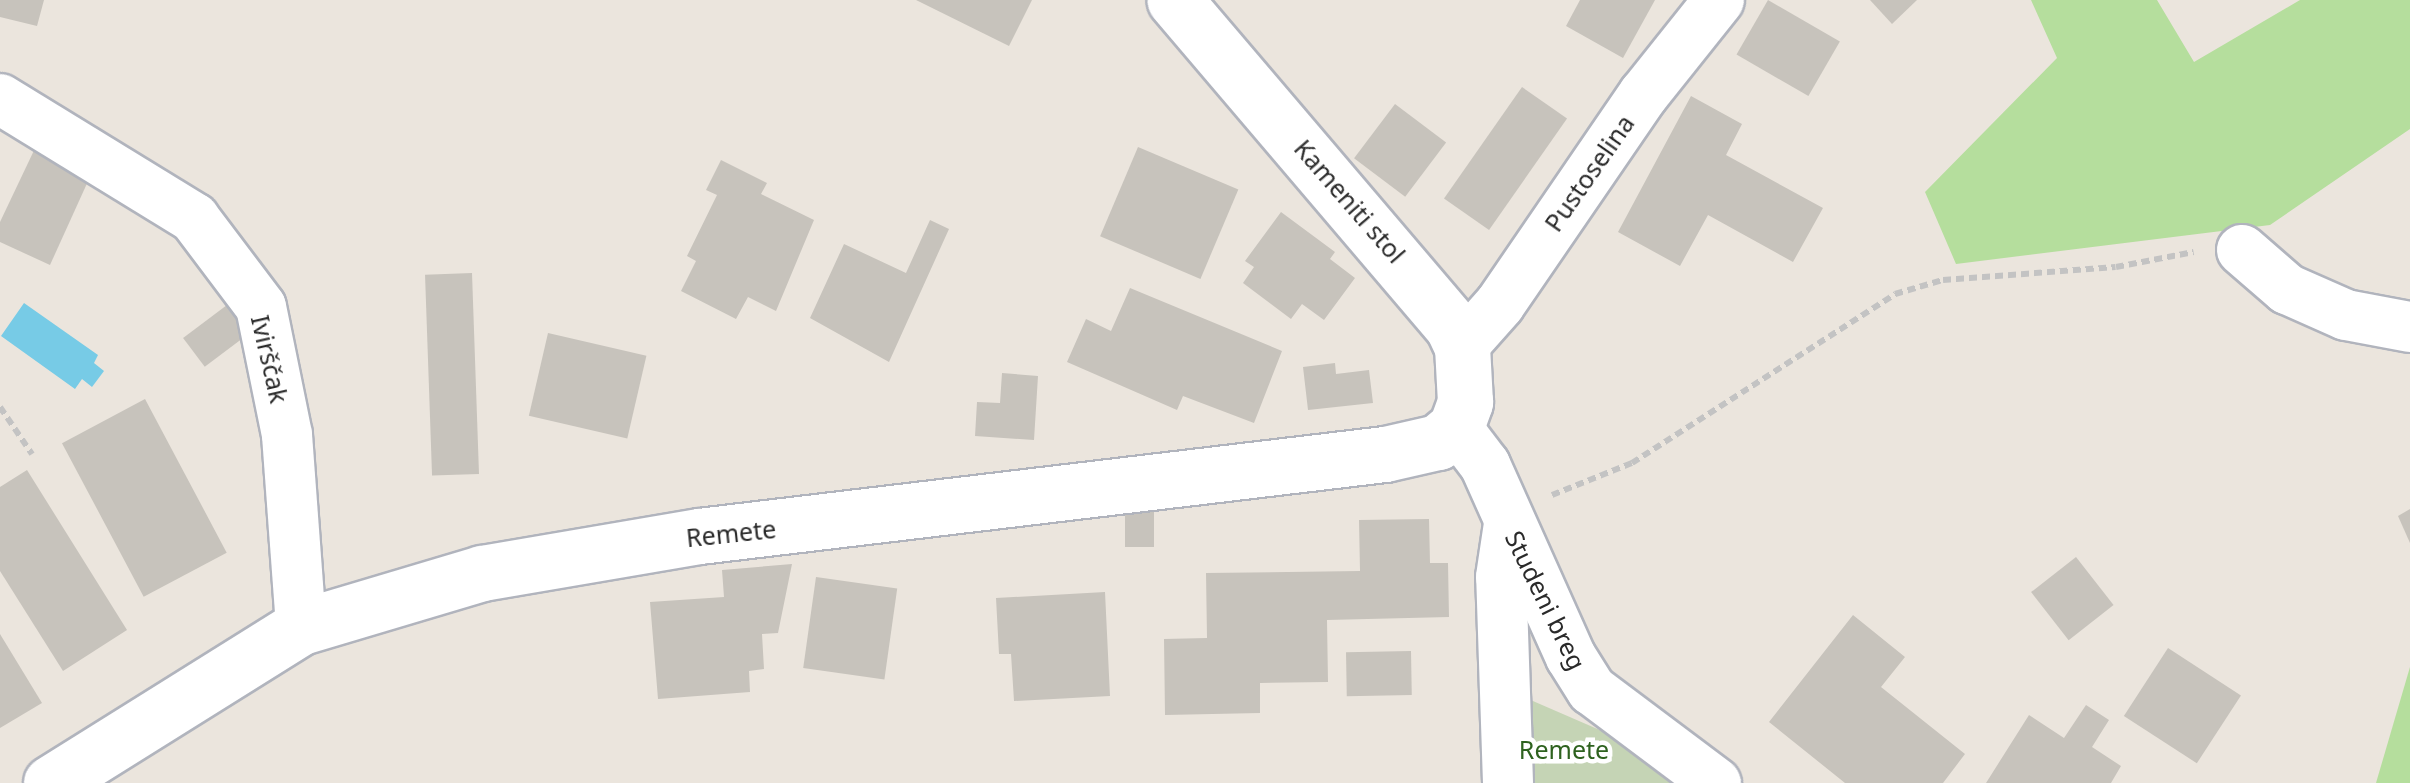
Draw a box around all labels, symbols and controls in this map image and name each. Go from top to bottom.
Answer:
street label: Pustoselina [1538,109,1640,237]
street label: Kameniti stol [1288,133,1412,269]
street label: Ivirščak [245,312,295,406]
street label: Remete [685,513,777,553]
street label: Studeni breg [1499,526,1593,674]
park label: Remete [1519,734,1609,764]

